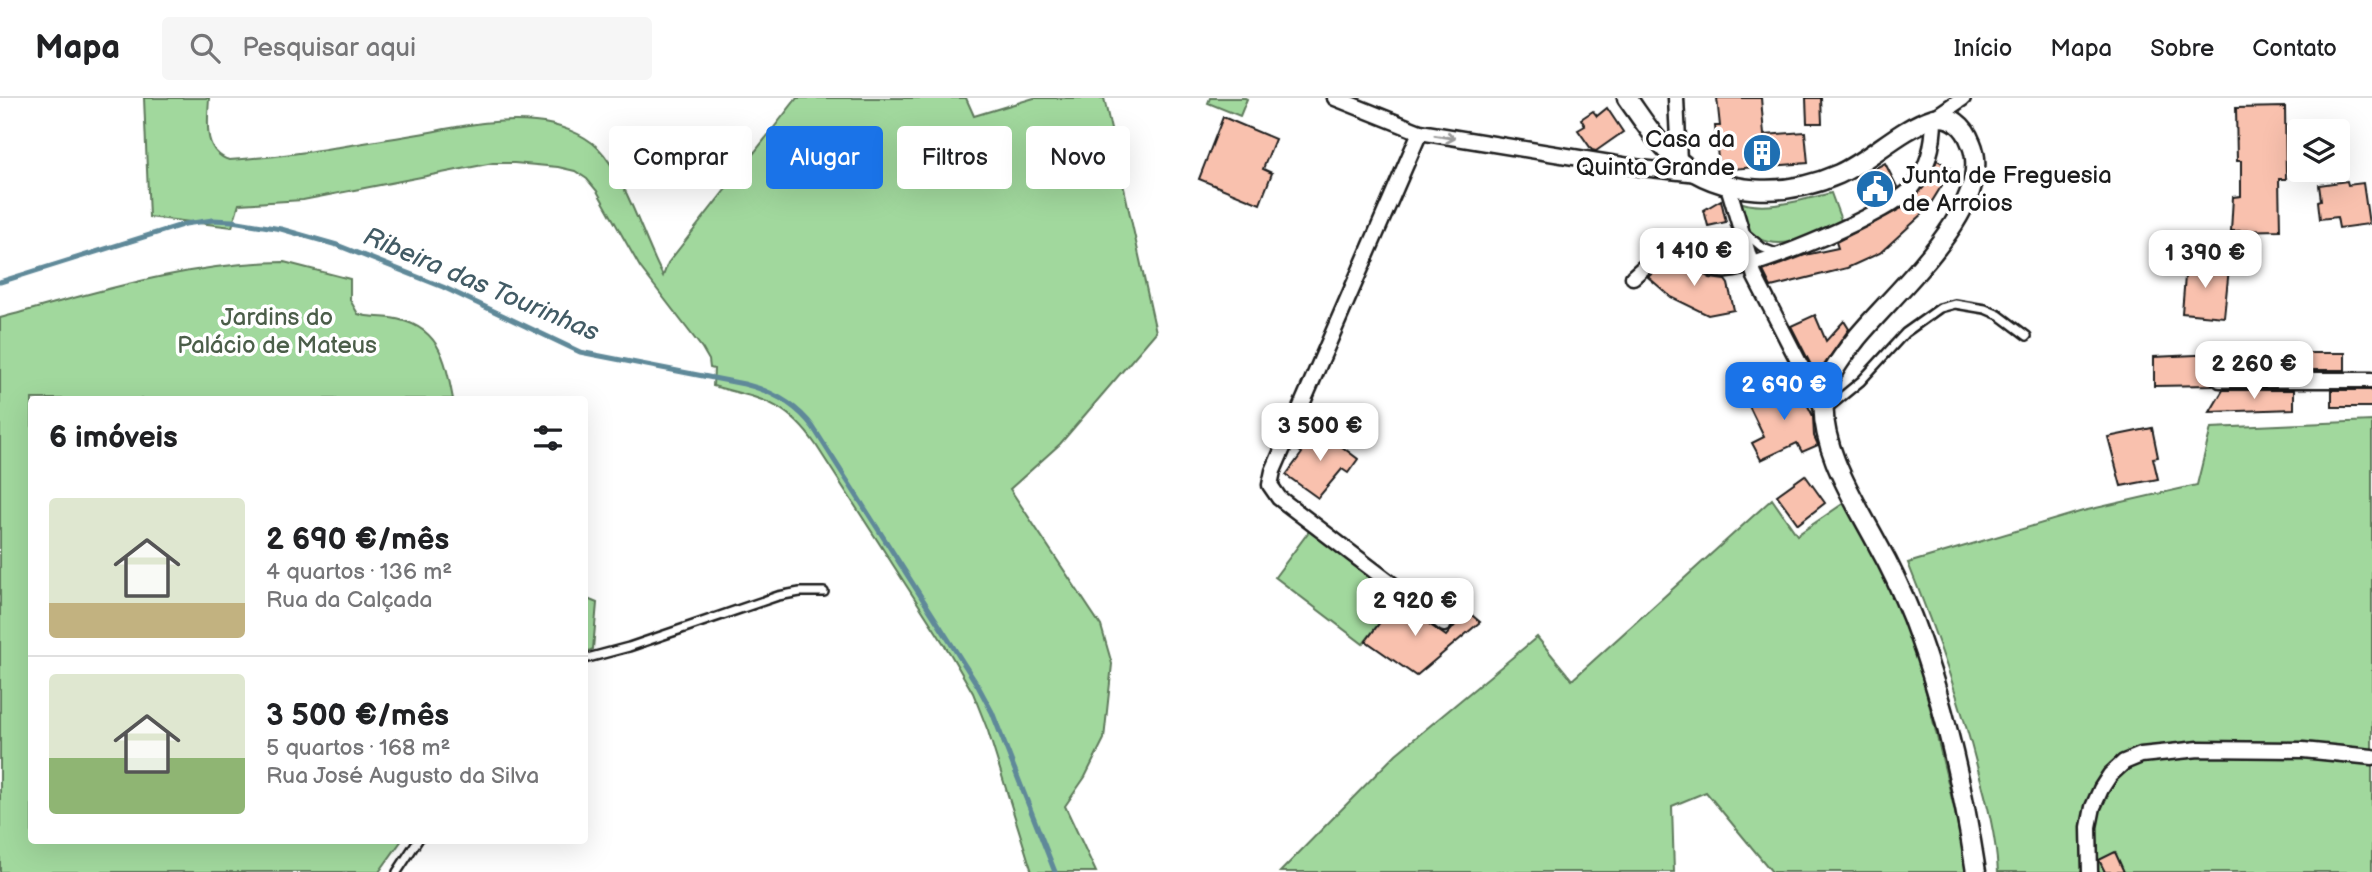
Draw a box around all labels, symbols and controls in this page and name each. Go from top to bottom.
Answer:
search box [162,17,652,80]
text: Mapa [35,28,120,68]
icon: search [186,29,224,67]
text: Pesquisar aqui [242,33,416,64]
text: Início [1954,34,2012,63]
text: Mapa [2050,34,2112,63]
text: Sobre [2150,34,2214,63]
text: Contato [2252,34,2337,63]
map controls [2287,119,2350,182]
button: layers [2287,119,2350,182]
place label: Casa da Quinta Grande [1576,125,1735,182]
chip: Comprar [609,126,752,189]
chip: Alugar [766,126,883,189]
chip: Filtros [897,126,1012,189]
chip: Novo [1026,126,1130,189]
one-way arrow [1433,130,1456,143]
building icon: Casa da Quinta Grande [1741,132,1783,174]
place label: Junta de Freguesia de Arroios [1902,161,2112,218]
public building icon: Junta de Freguesia de Arroios [1854,168,1896,210]
water label: Ribeira das Tourinhas [359,221,603,349]
pin: 1 410 € [1629,228,1759,288]
pin: 1 390 € [2140,230,2270,290]
text: 1 410 € [1656,237,1732,265]
text: 1 390 € [2165,239,2245,267]
park label: Jardins do Palácio de Mateus [177,303,377,360]
pin: 2 260 € [2189,342,2319,401]
text: 2 260 € [2211,350,2297,378]
pin: 2 690 € [1719,362,1849,422]
text: 2 690 € [1741,371,1827,399]
pin: 3 500 € [1255,404,1385,463]
text: 3 500 € [1277,412,1363,440]
icon: filters [529,419,567,457]
text: 6 imóveis [49,420,178,456]
text: 2 690 €/mês [266,522,449,558]
icon: home [105,526,189,610]
text: 4 quartos · 136 m² [266,558,452,586]
pin: 2 920 € [1350,578,1480,638]
text: Rua da Calçada [266,586,433,614]
text: 2 920 € [1373,587,1457,615]
text: 3 500 €/mês [266,698,449,734]
icon: home [105,702,189,786]
text: 5 quartos · 168 m² [266,734,451,762]
text: Rua José Augusto da Silva [266,762,539,790]

